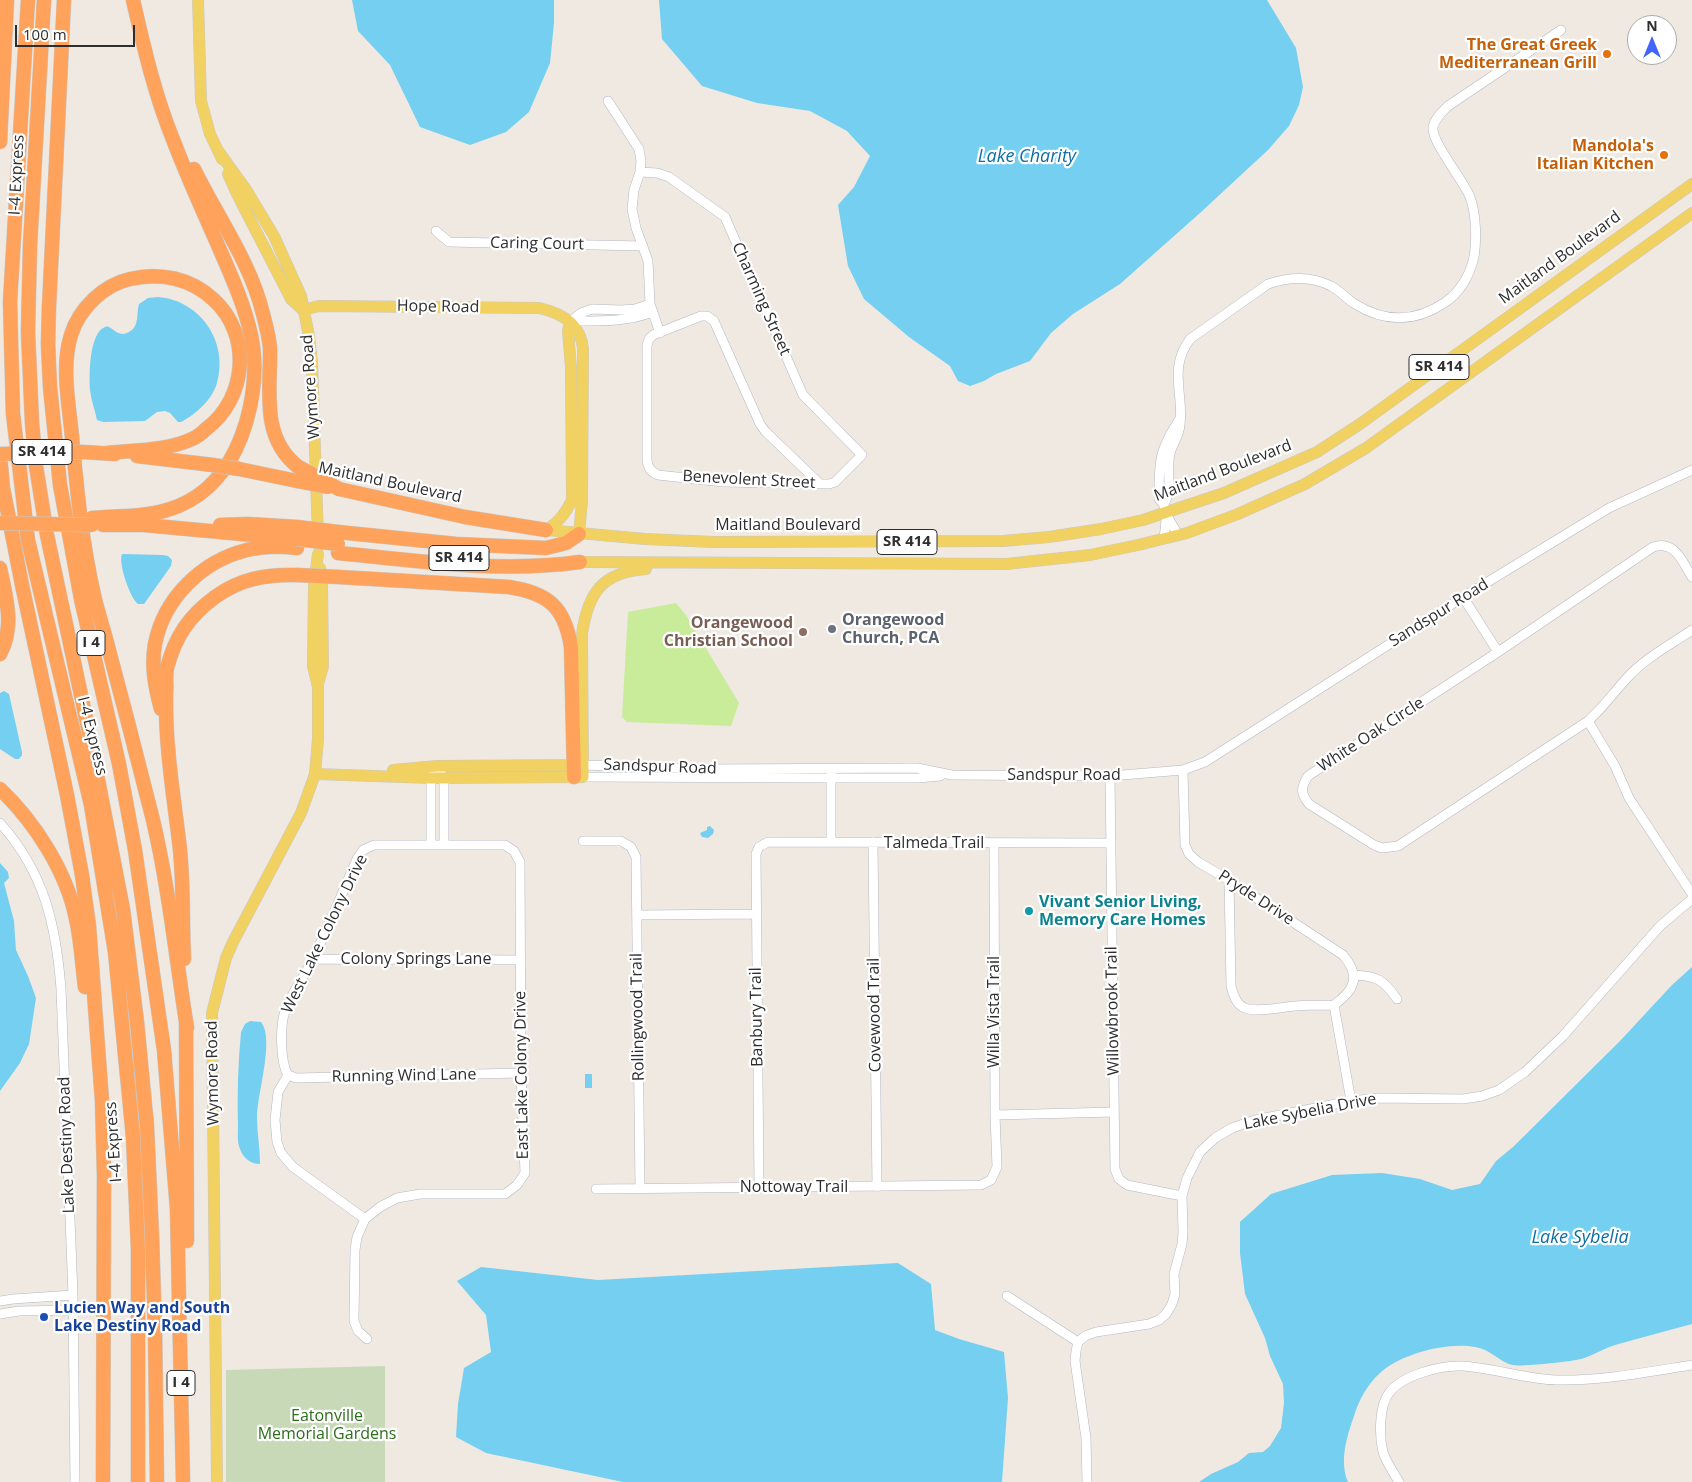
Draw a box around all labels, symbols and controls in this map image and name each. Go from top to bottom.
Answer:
scale bar [18,15,138,47]
north arrow [1627,15,1677,65]
text: N [1646,16,1658,35]
text: 100 m [23,24,67,44]
place label: The Great Greek Mediterranean Grill [1439,35,1597,73]
marker: The Great Greek Mediterranean Grill [1601,48,1613,60]
street label: I-4 Express [5,134,29,216]
place label: Mandola's Italian Kitchen [1537,136,1654,174]
water label: Lake Charity [978,146,1076,168]
marker: Mandola's Italian Kitchen [1658,149,1670,161]
street label: Maitland Boulevard [1495,207,1625,309]
street label: Caring Court [490,234,584,254]
street label: Charming Street [728,240,794,358]
street label: Hope Road [397,297,479,317]
street label: Wymore Road [298,334,324,440]
road number: SR 414 [1409,354,1469,380]
street label: Maitland Boulevard [1152,436,1294,506]
road number: SR 414 [12,440,72,464]
street label: Maitland Boulevard [317,458,463,508]
street label: Benevolent Street [682,467,816,493]
street label: Maitland Boulevard [715,515,861,535]
road number: SR 414 [877,530,937,554]
road number: SR 414 [429,546,489,570]
street label: Sandspur Road [1386,575,1492,651]
place label: Orangewood Church, PCA [842,610,944,648]
place label: Orangewood Christian School [664,613,793,651]
marker: Orangewood Church, PCA [826,623,838,635]
marker: Orangewood Christian School [797,626,809,638]
road number: I 4 [77,630,105,656]
street label: White Oak Circle [1314,694,1428,776]
street label: I-4 Express [73,695,111,777]
street label: Sandspur Road [603,755,717,779]
street label: Sandspur Road [1007,765,1121,785]
street label: Talmeda Trail [884,833,984,853]
street label: West Lake Colony Drive [278,851,372,1017]
street label: Pryde Drive [1215,866,1297,930]
place label: Vivant Senior Living, Memory Care Homes [1039,892,1206,930]
marker: Vivant Senior Living, Memory Care Homes [1023,905,1035,917]
street label: Willowbrook Trail [1102,946,1124,1076]
street label: Colony Springs Lane [341,949,491,969]
street label: Rollingwood Trail [627,953,649,1081]
street label: Willa Vista Trail [984,956,1004,1068]
street label: Covewood Trail [864,958,886,1072]
street label: Banbury Trail [747,967,767,1067]
street label: East Lake Colony Drive [511,991,533,1159]
street label: Wymore Road [202,1020,224,1126]
street label: Running Wind Lane [332,1065,476,1087]
street label: Lake Destiny Road [55,1076,79,1214]
street label: Lake Sybelia Drive [1242,1090,1378,1134]
street label: I-4 Express [102,1101,126,1183]
street label: Nottoway Trail [740,1177,848,1197]
water label: Lake Sybelia [1531,1227,1629,1249]
place label: Lucien Way and South Lake Destiny Road [54,1298,230,1336]
marker: Lucien Way and South Lake Destiny Road [38,1311,50,1323]
road number: I 4 [167,1370,195,1396]
park label: Eatonville Memorial Gardens [258,1406,396,1444]

